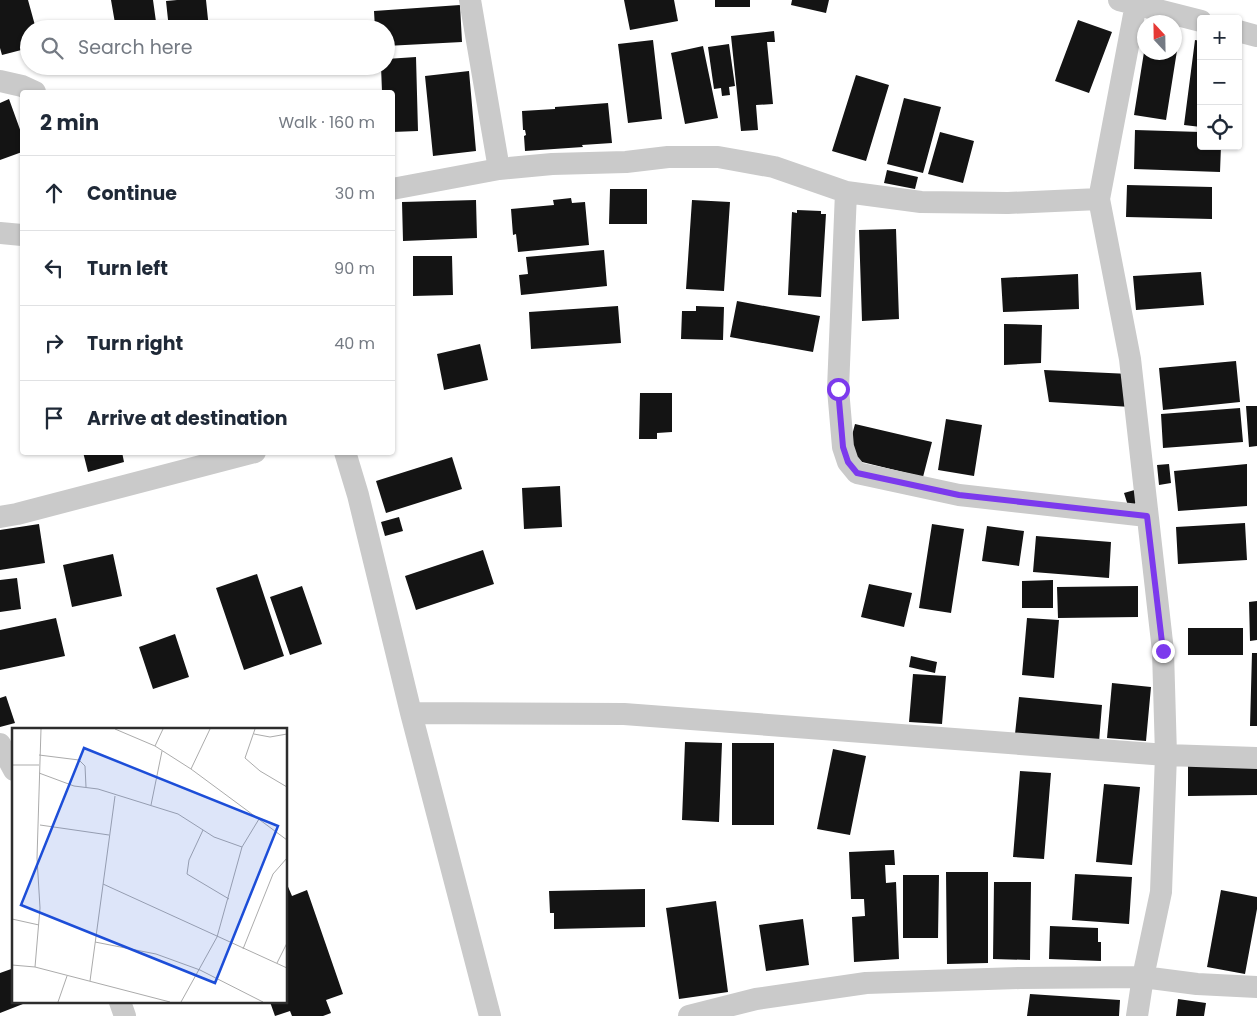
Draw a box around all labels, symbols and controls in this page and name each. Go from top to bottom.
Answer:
north arrow [1137,15,1182,60]
map controls [1197,15,1242,150]
button: + [1197,15,1242,60]
search box [20,20,395,75]
icon: search [38,34,66,62]
text: Search here [78,34,192,61]
button: − [1197,60,1242,105]
button: locate [1197,105,1242,150]
text: 2 min [40,108,99,137]
text: Walk · 160 m [278,111,375,134]
icon: ahead [40,179,68,207]
text: Continue [87,180,177,207]
text: 30 m [335,182,375,205]
icon: left [40,254,68,282]
text: Turn left [87,255,168,282]
text: 90 m [334,257,375,280]
icon: right [40,329,68,357]
text: Turn right [87,330,183,357]
text: 40 m [334,332,375,355]
route start [827,378,850,401]
icon: arrive [40,404,68,432]
text: Arrive at destination [87,405,288,432]
route end [1152,640,1175,663]
inset map [12,728,288,1004]

